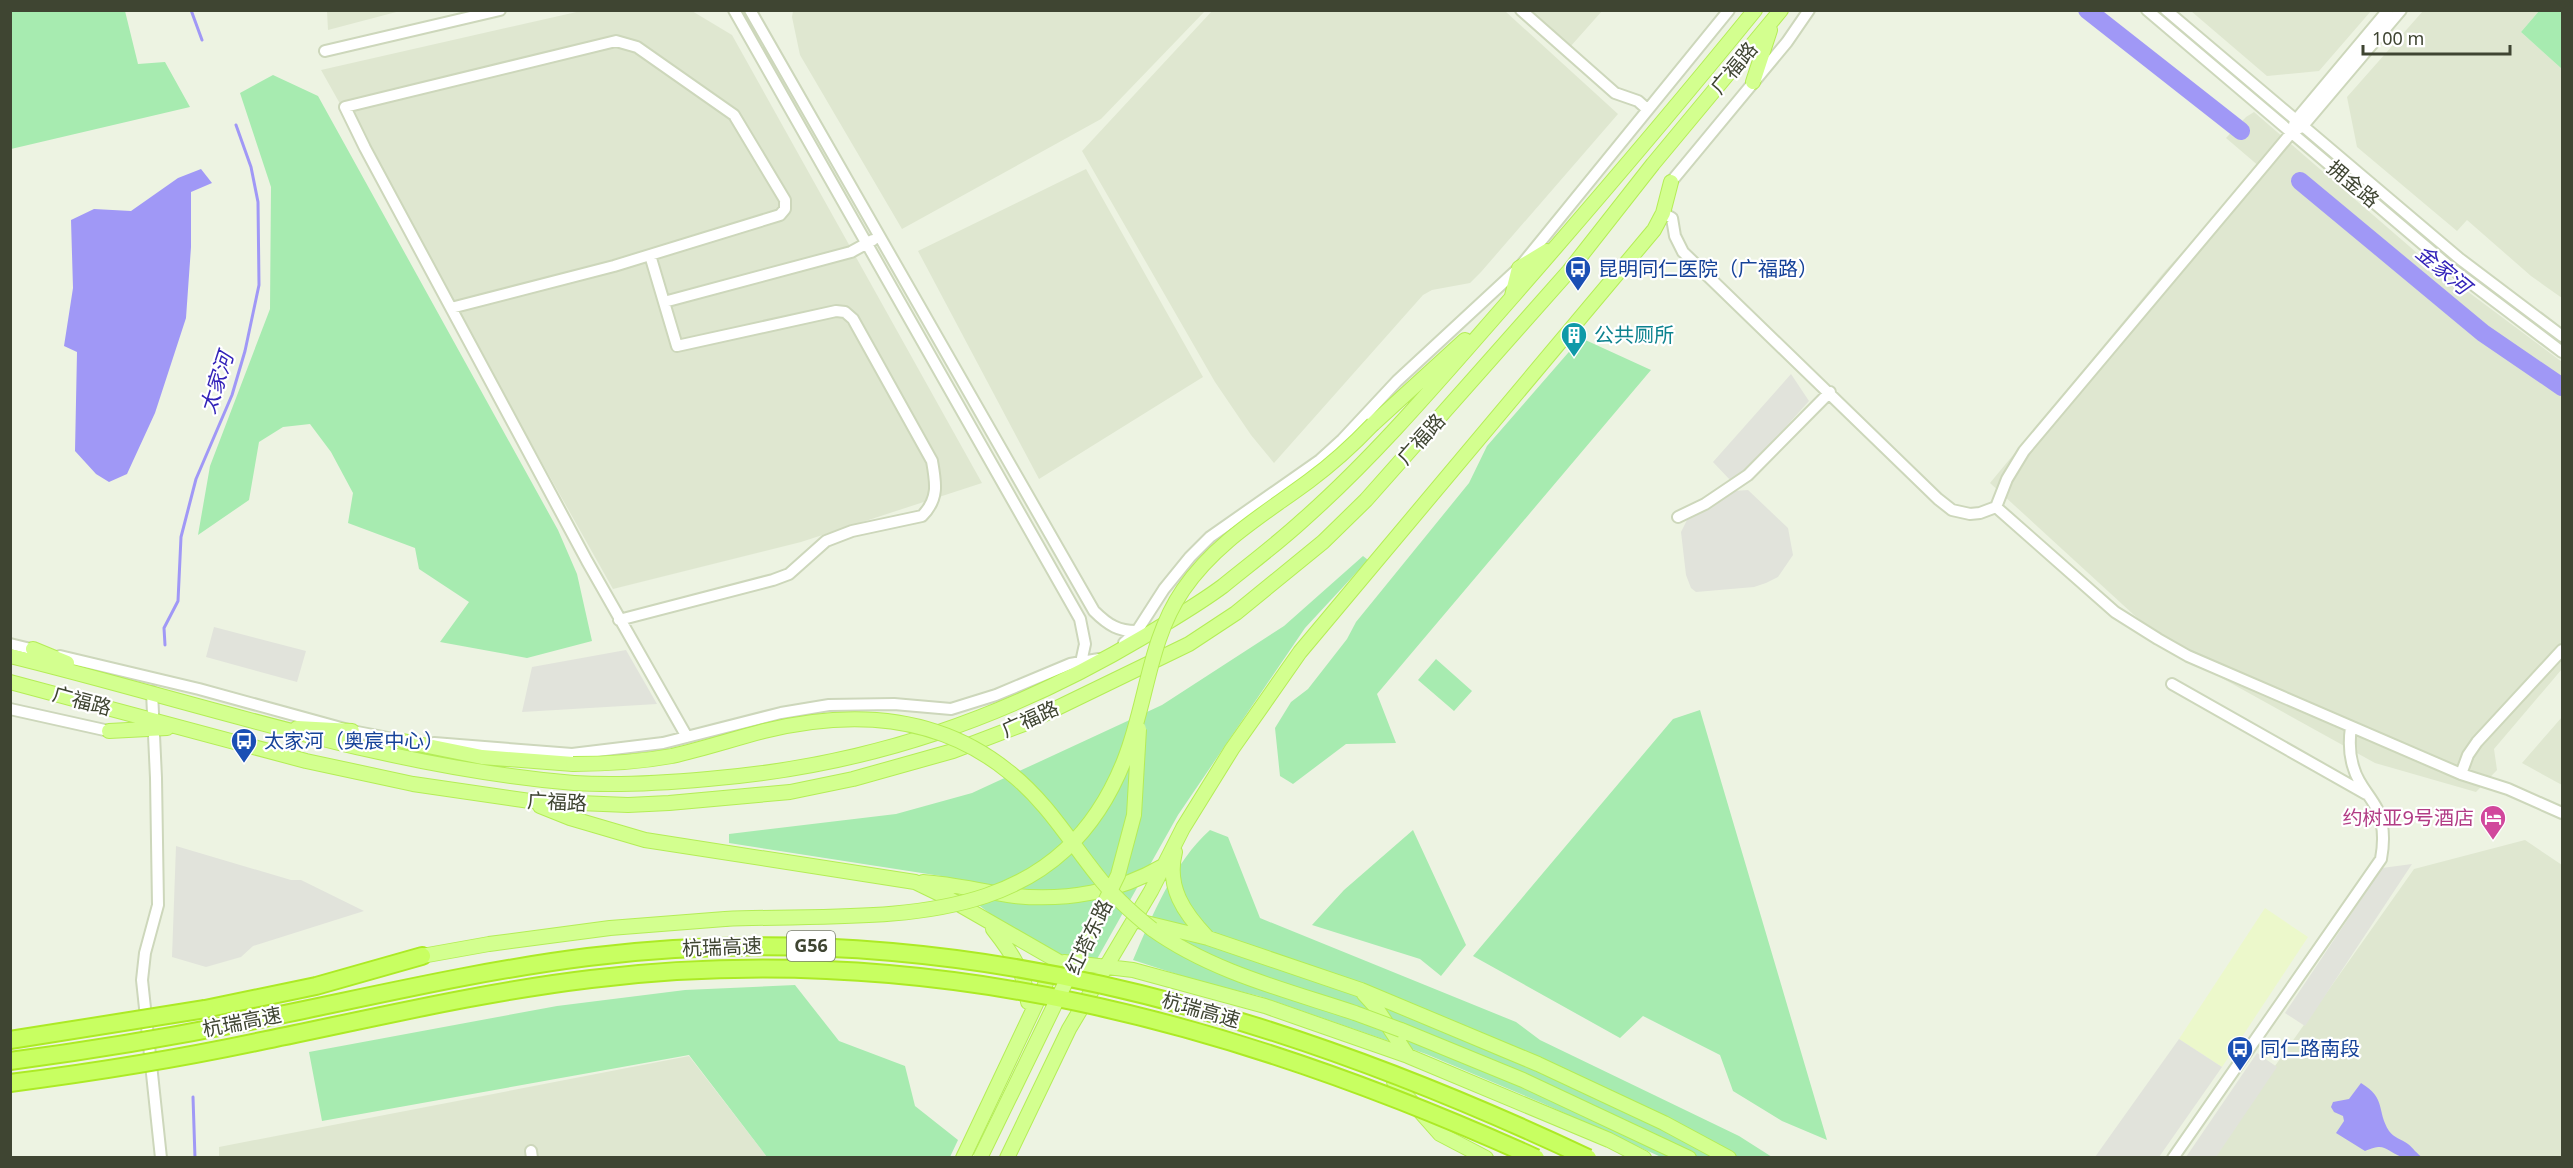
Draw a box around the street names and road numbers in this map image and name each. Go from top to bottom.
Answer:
street label: 广福路 [1704,36,1763,99]
street label: 拥金路 [2322,154,2385,213]
street label: 广福路 [1391,407,1451,470]
street label: 广福路 [50,680,115,721]
street label: 广福路 [997,694,1063,743]
street label: 广福路 [526,786,588,817]
street label: 红塔东路 [1059,895,1118,979]
road number: G56 [787,931,835,961]
street label: 杭瑞高速 [682,932,762,961]
street label: 杭瑞高速 [1159,986,1243,1034]
street label: 杭瑞高速 [200,1001,284,1042]

